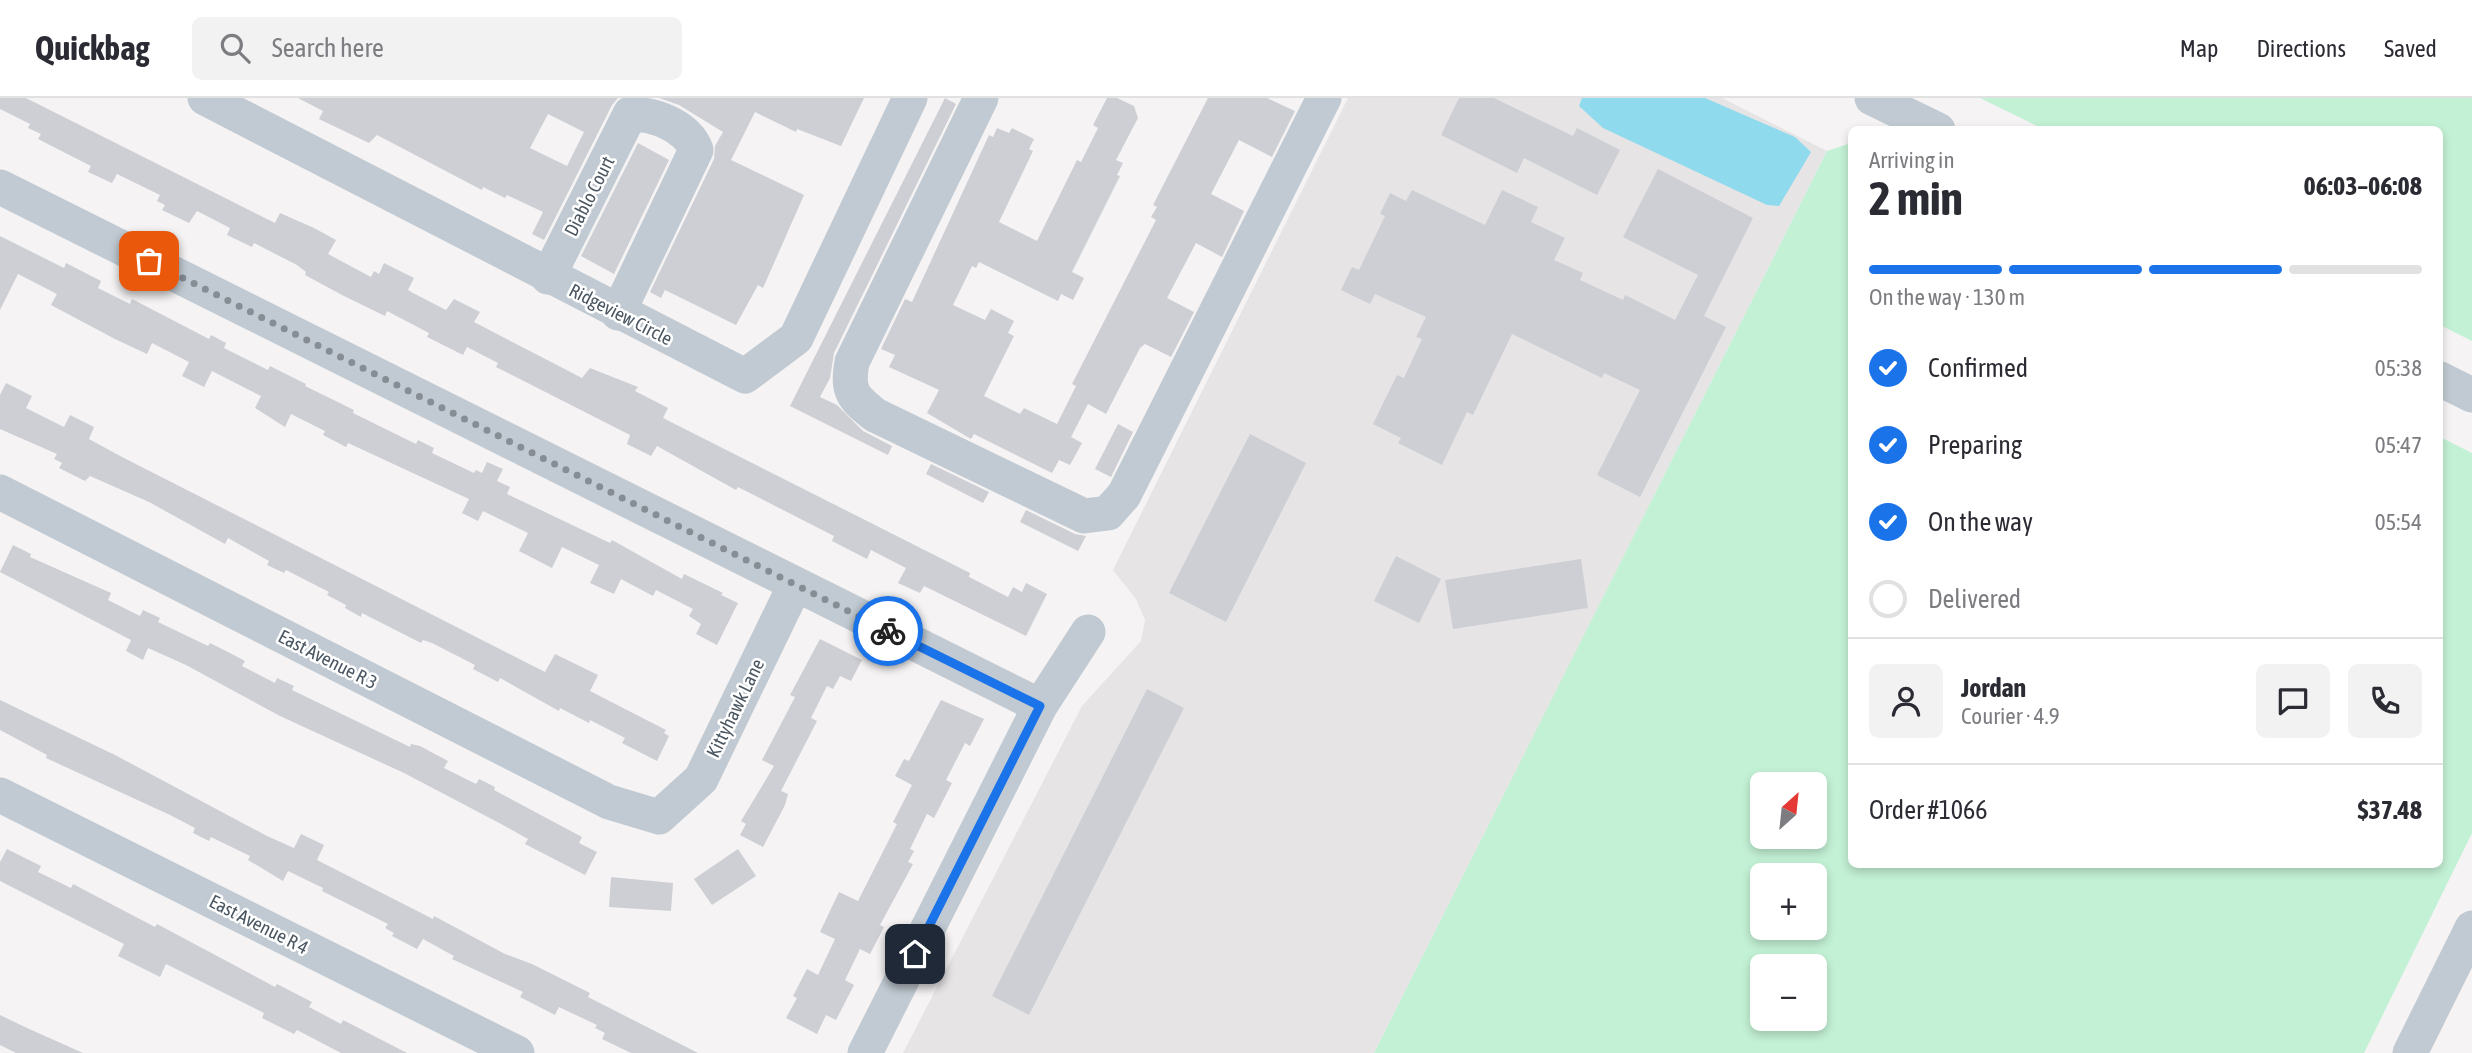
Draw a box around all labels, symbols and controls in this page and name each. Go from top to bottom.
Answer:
search box [192,17,682,80]
text: Quickbag [35,29,150,67]
icon: search [216,29,254,67]
text: Search here [272,33,384,63]
text: Map [2180,35,2218,62]
text: Directions [2256,35,2346,62]
text: Saved [2384,35,2437,62]
text: Arriving in [1869,147,1955,173]
street label: Diablo Court [559,152,619,240]
text: 06:03–06:08 [2304,171,2422,201]
text: 2 min [1869,172,1963,225]
pin [119,231,179,291]
icon: bag [130,242,168,280]
street label: Ridgeview Circle [566,279,676,349]
text: On the way · 130 m [1869,284,2025,310]
icon: check [1869,349,1907,387]
text: Confirmed [1928,353,2028,383]
text: 05:38 [2375,355,2422,381]
icon: check [1869,426,1907,464]
text: Preparing [1928,430,2022,460]
text: 05:47 [2375,432,2422,458]
icon: check [1869,503,1907,541]
text: On the way [1928,507,2033,537]
text: 05:54 [2375,509,2422,535]
text: Delivered [1928,584,2021,614]
courier [853,596,923,666]
icon: bike [869,612,907,650]
street label: East Avenue R 3 [275,625,381,693]
street label: Kittyhawk Lane [702,655,768,761]
button: person [1869,664,1943,738]
button: chat [2256,664,2330,738]
button: phone [2348,664,2422,738]
text: Jordan [1961,673,2026,703]
text: Courier · 4.9 [1961,703,2060,729]
north arrow [1750,772,1827,849]
map controls [1750,772,1827,1031]
text: Order #1066 [1869,795,1988,825]
text: $37.48 [2358,795,2422,825]
button: + [1750,863,1827,940]
street label: East Avenue R 4 [206,890,312,958]
pin [885,924,945,984]
icon: home [896,935,934,973]
button: − [1750,954,1827,1031]

